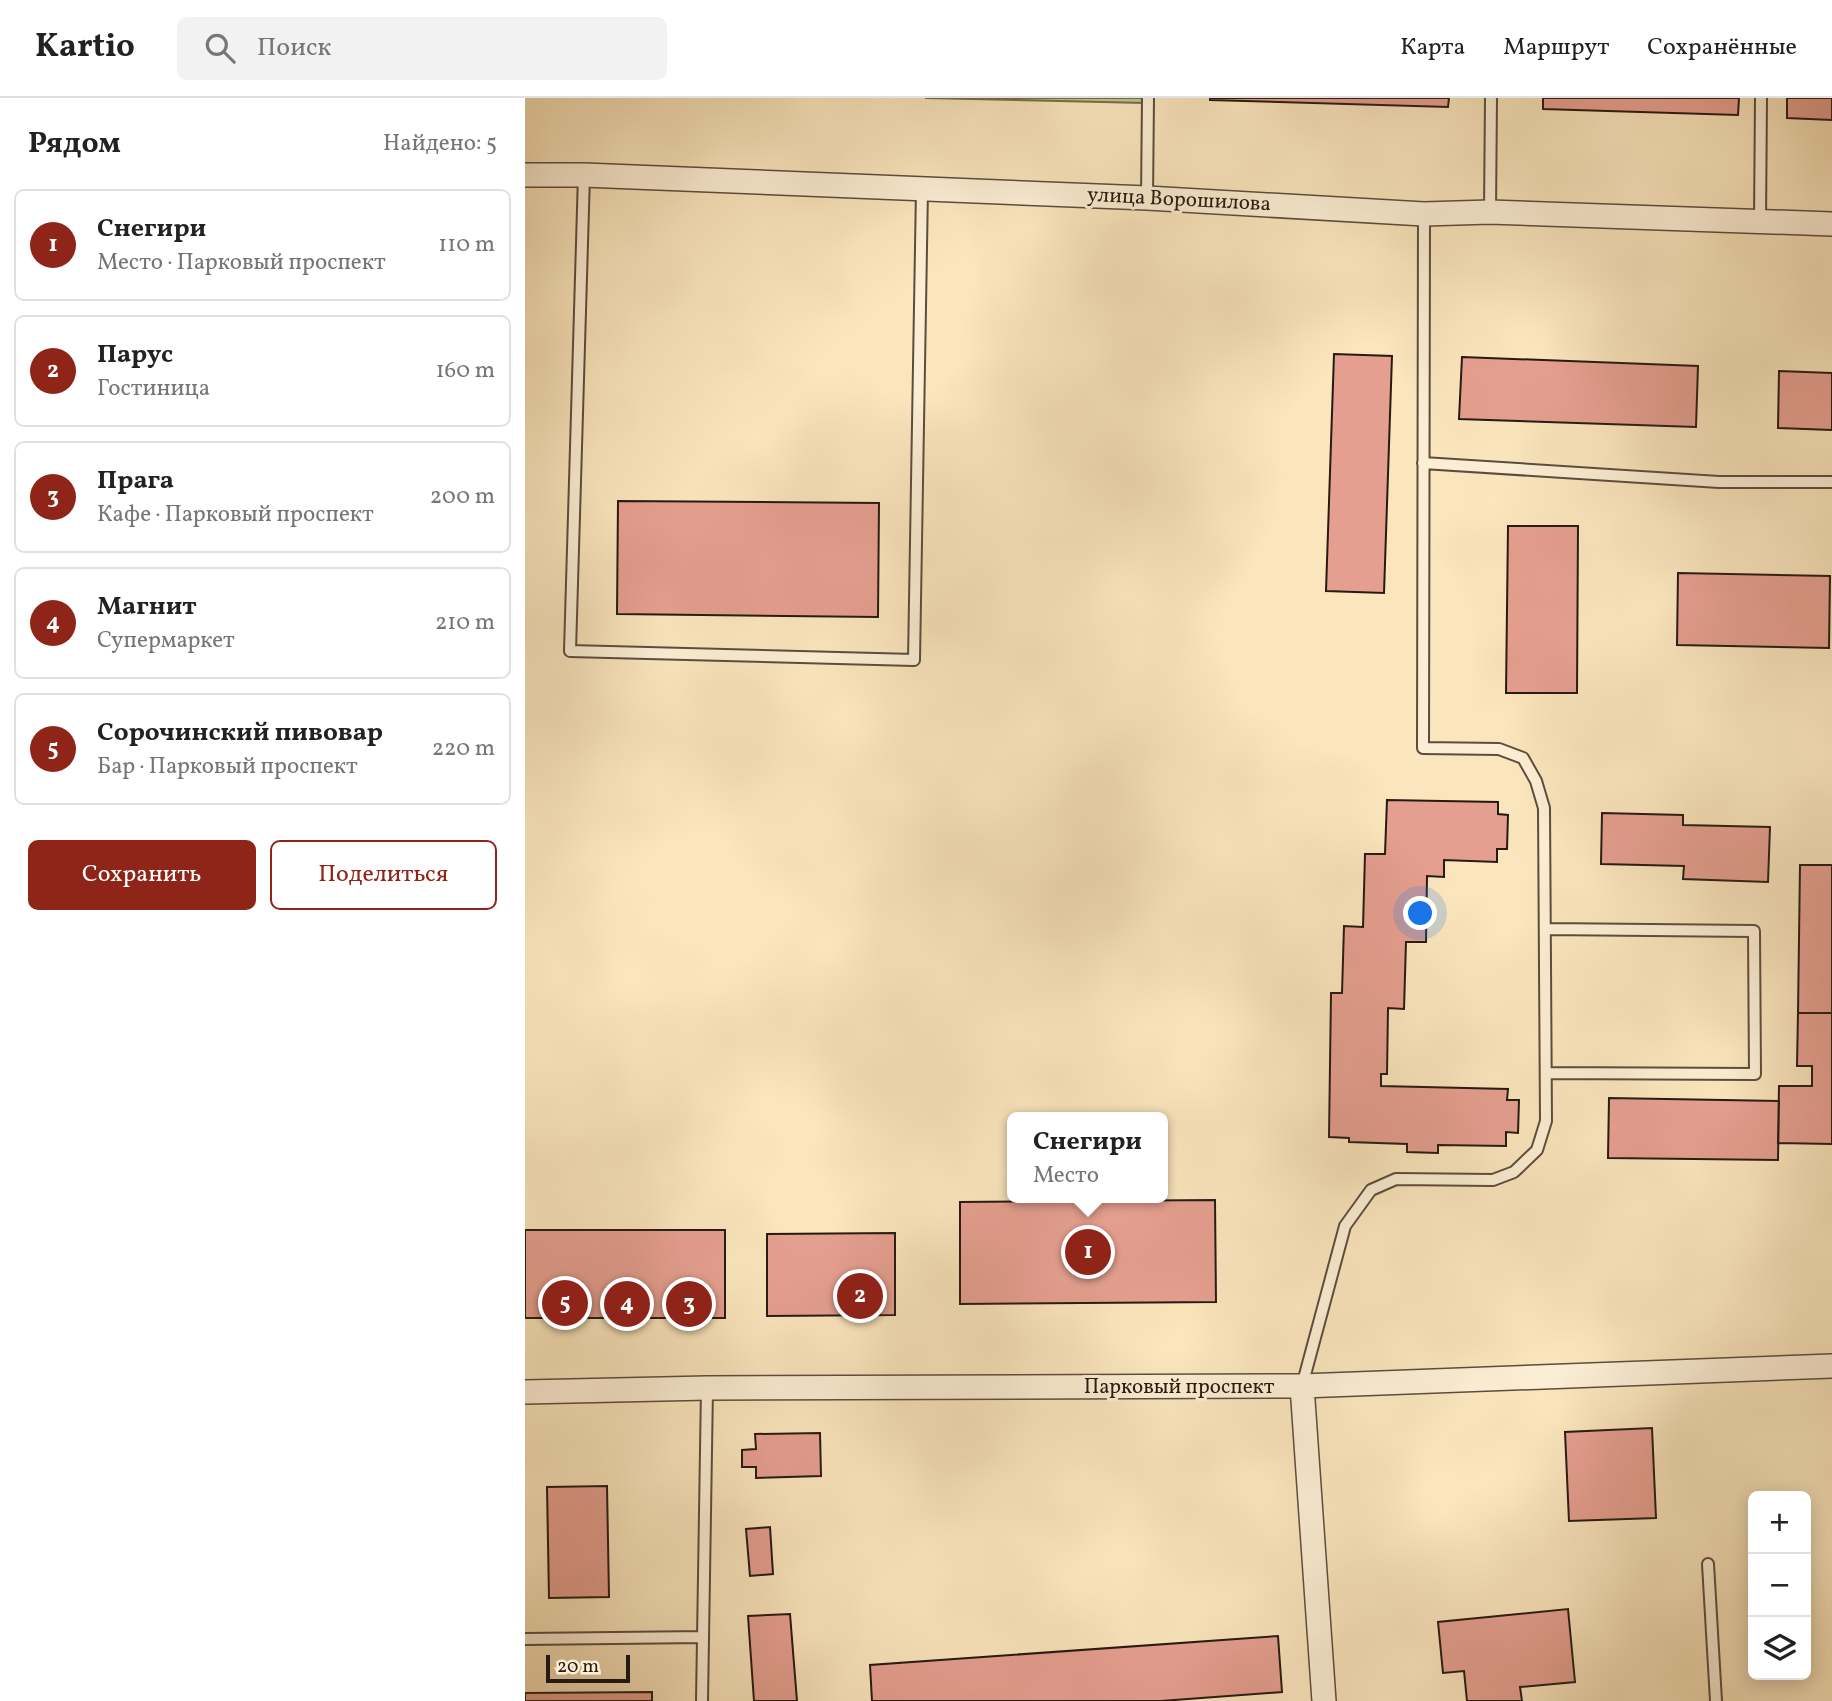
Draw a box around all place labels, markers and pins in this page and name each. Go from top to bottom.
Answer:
pin: 1 [1065,1226,1111,1278]
pin: 2 [837,1270,883,1322]
pin: 5 [542,1277,588,1329]
pin: 4 [604,1278,650,1330]
pin: 3 [666,1278,712,1330]

